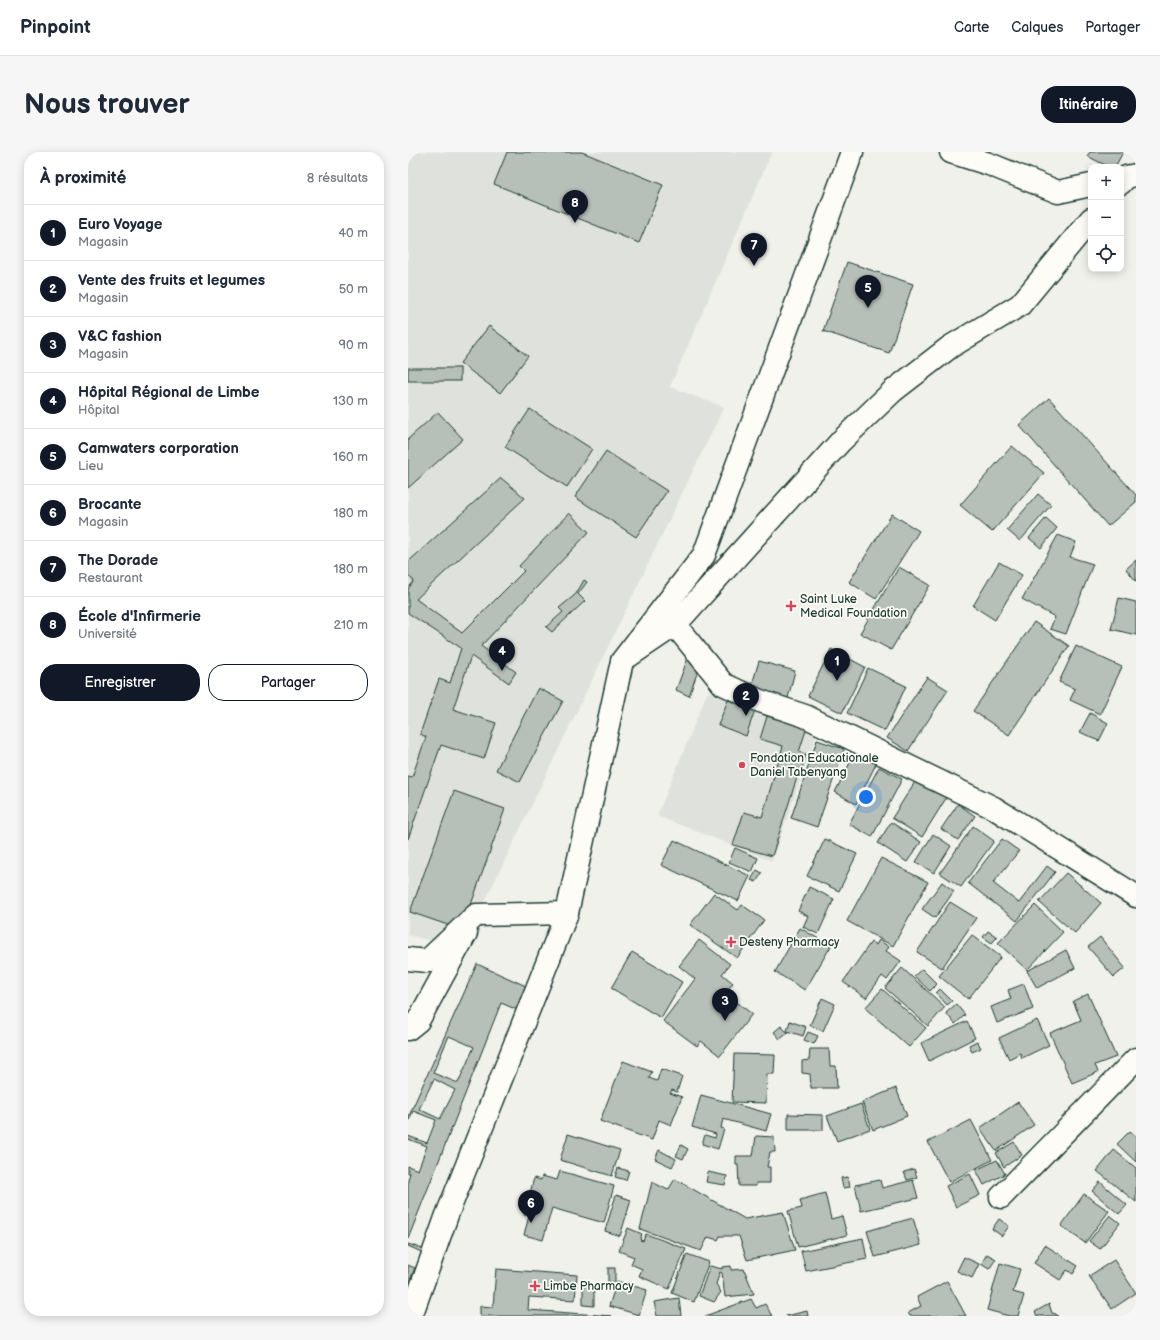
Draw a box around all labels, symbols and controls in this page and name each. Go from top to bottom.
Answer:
text: Pinpoint [20,16,91,39]
text: Carte [954,19,989,36]
text: Calques [1011,19,1063,36]
text: Partager [1085,19,1140,36]
button: Itinéraire [1041,86,1136,123]
text: Nous trouver [24,88,190,121]
map controls [1088,164,1124,272]
button: + [1088,164,1124,200]
text: À proximité [40,168,126,188]
text: 8 résultats [307,170,368,186]
pin: 8 [562,190,588,223]
button: − [1088,200,1124,236]
text: Euro Voyage [78,215,162,234]
text: 1 [50,225,56,241]
text: 40 m [338,225,368,241]
pin: 7 [741,233,767,266]
text: Magasin [78,234,128,250]
button: locate [1088,236,1124,272]
text: Vente des fruits et legumes [78,271,265,290]
pin: 5 [855,275,881,308]
text: 2 [49,281,57,297]
text: 50 m [339,281,368,297]
text: Magasin [78,290,128,306]
text: V&C fashion [78,327,162,346]
text: 3 [49,337,57,353]
text: 90 m [339,337,368,353]
text: Magasin [78,346,128,362]
text: Hôpital Régional de Limbe [78,383,259,402]
text: 4 [49,393,57,409]
text: 130 m [333,393,368,409]
text: Hôpital [78,402,119,418]
text: Camwaters corporation [78,439,239,458]
text: 5 [49,449,57,465]
text: 160 m [333,449,368,465]
text: Lieu [78,458,103,474]
text: Brocante [78,495,141,514]
text: 6 [49,505,57,521]
text: 180 m [333,505,368,521]
text: Magasin [78,514,128,530]
text: The Dorade [78,551,158,570]
text: 7 [49,561,57,577]
text: 180 m [333,561,368,577]
text: Restaurant [78,570,143,586]
place label: Saint Luke Medical Foundation [800,592,907,621]
marker: Saint Luke Medical Foundation [785,600,797,612]
text: École d'Infirmerie [78,607,201,626]
text: 8 [49,617,57,633]
text: 210 m [334,617,368,633]
text: Université [78,626,137,642]
pin: 4 [489,638,515,671]
pin: 1 [824,648,850,681]
button: Enregistrer [40,664,200,701]
button: Partager [208,664,368,701]
pin: 2 [733,683,759,716]
place label: Fondation Educationale Daniel Tabenyang [750,751,879,780]
marker: Fondation Educationale Daniel Tabenyang [737,760,747,770]
your location [856,787,876,807]
place label: Desteny Pharmacy [739,935,840,950]
marker: Desteny Pharmacy [726,937,736,947]
pin: 3 [712,988,738,1021]
pin: 6 [518,1190,544,1223]
place label: Limbe Pharmacy [543,1279,634,1294]
marker: Limbe Pharmacy [530,1281,540,1291]

